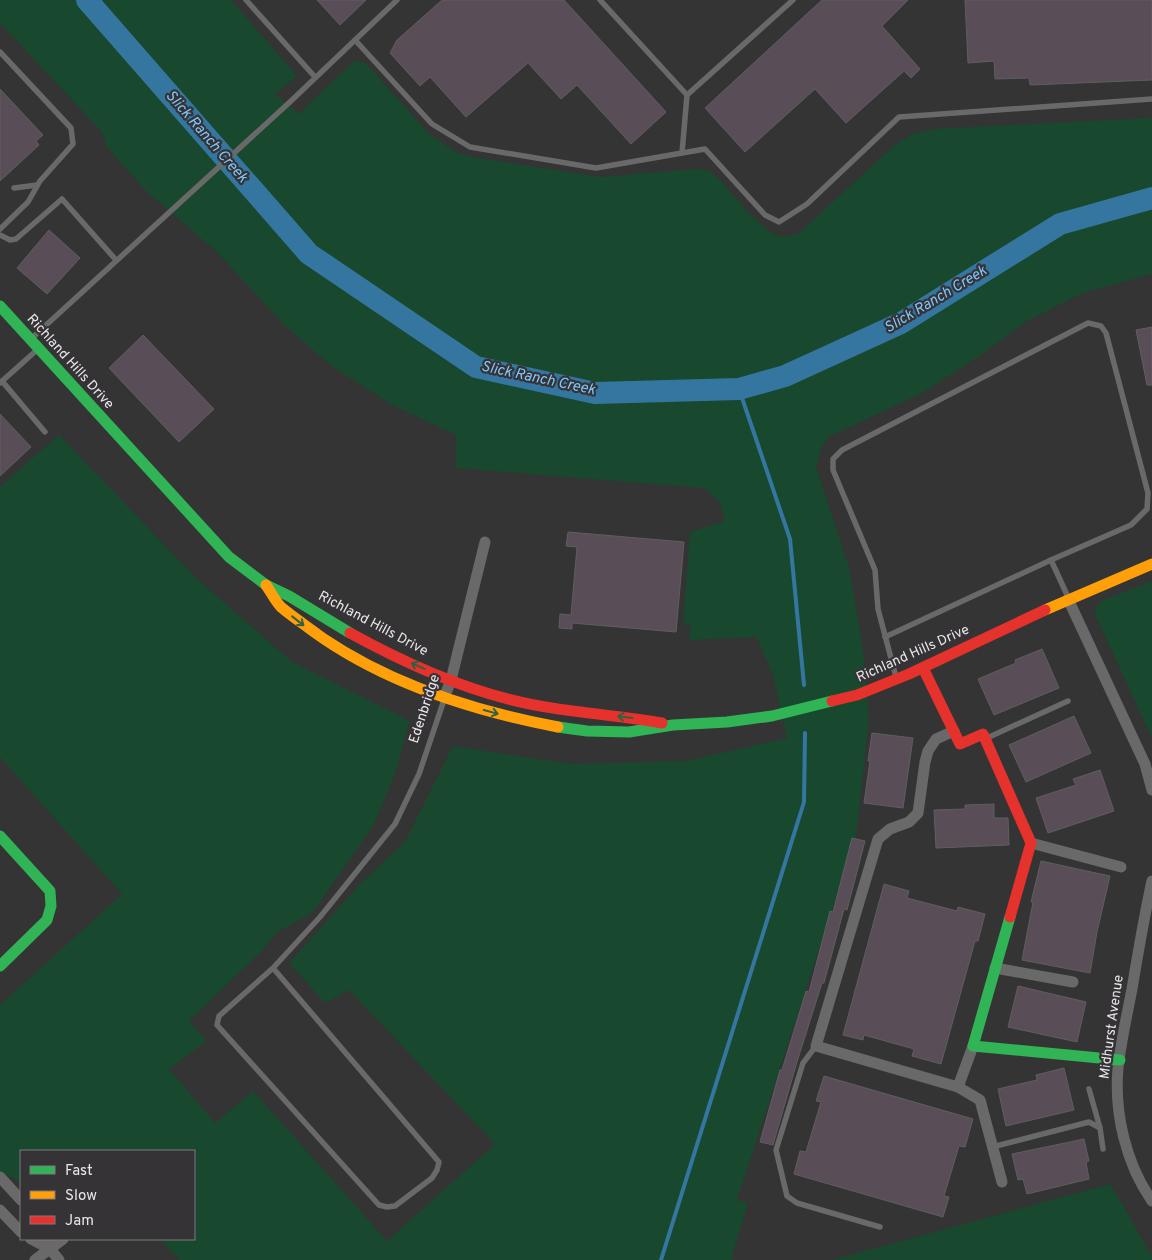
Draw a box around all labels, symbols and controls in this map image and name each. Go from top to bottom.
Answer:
water label: Slick Ranch Creek [161,87,252,187]
water label: Slick Ranch Creek [881,262,991,338]
street label: Richland Hills Drive [23,311,117,413]
water label: Slick Ranch Creek [479,358,597,400]
street label: Richland Hills Drive [315,588,431,660]
one-way arrow [291,616,304,627]
street label: Richland Hills Drive [854,621,972,687]
one-way arrow [411,660,426,670]
street label: Edenbridge [406,672,444,746]
one-way arrow [482,708,498,717]
one-way arrow [618,711,634,721]
street label: Midhurst Avenue [1096,974,1128,1080]
legend [20,1150,195,1240]
text: Fast [65,1162,93,1181]
text: Slow [65,1187,97,1206]
text: Jam [65,1212,94,1231]

